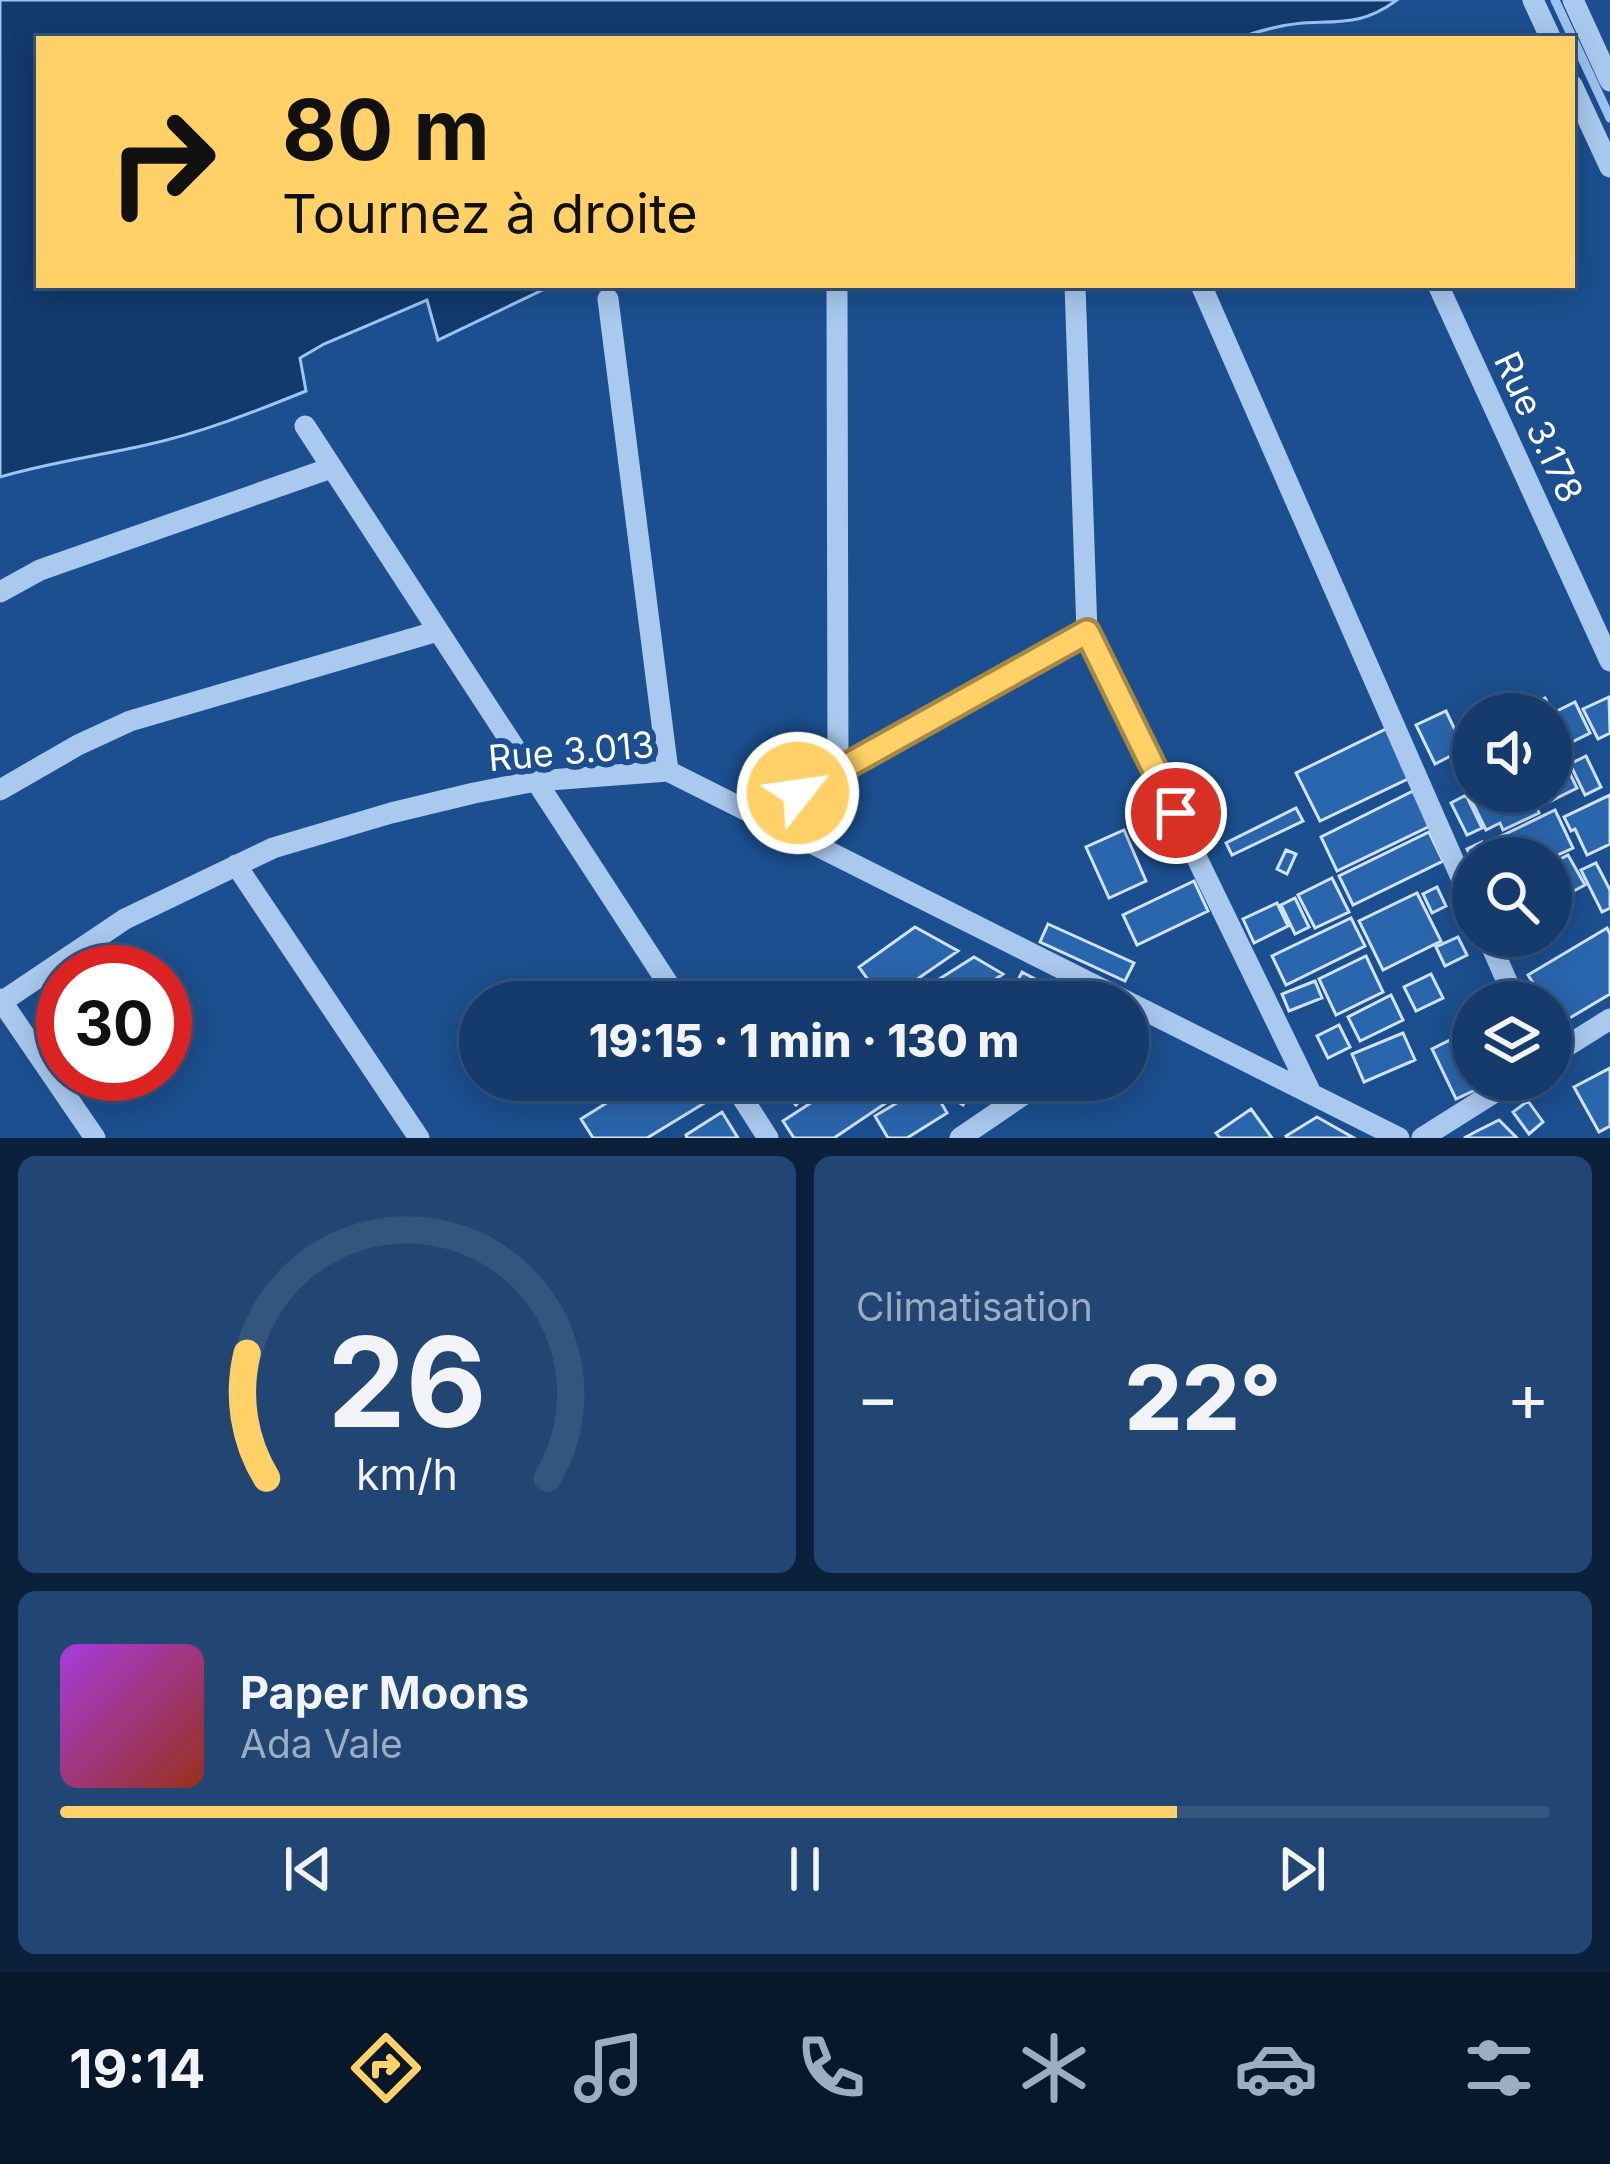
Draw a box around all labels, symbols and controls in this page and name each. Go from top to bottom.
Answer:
text: 80 m [282,79,490,180]
icon: right [84,84,240,240]
text: Tournez à droite [282,181,698,246]
street label: Rue 3.178 [1485,345,1593,509]
map controls [1452,693,1572,1101]
button: sound [1452,693,1572,813]
street label: Rue 3.013 [486,722,656,780]
position arrow [735,730,861,856]
pin [1125,762,1227,864]
icon: arrive [1143,780,1209,846]
button: search [1452,837,1572,957]
speed limit sign: 30 [36,945,192,1101]
button: layers [1452,981,1572,1101]
text: 19:15 · 1 min · 130 m [589,1013,1019,1068]
text: Climatisation [856,1283,1093,1330]
text: 26 [327,1306,487,1457]
text: 22° [1125,1343,1281,1452]
text: − [856,1357,900,1437]
text: + [1506,1357,1550,1437]
text: km/h [356,1447,458,1499]
text: Paper Moons [240,1665,529,1720]
text: Ada Vale [240,1720,403,1767]
icon: previous [275,1836,341,1902]
icon: pause [772,1836,838,1902]
icon: next [1269,1836,1335,1902]
icon: directions [344,2026,428,2110]
icon: music [567,2026,651,2110]
icon: phone [789,2026,873,2110]
icon: climate [1012,2026,1096,2110]
icon: car [1234,2026,1318,2110]
icon: filters [1457,2026,1541,2110]
text: 19:14 [69,2036,205,2101]

